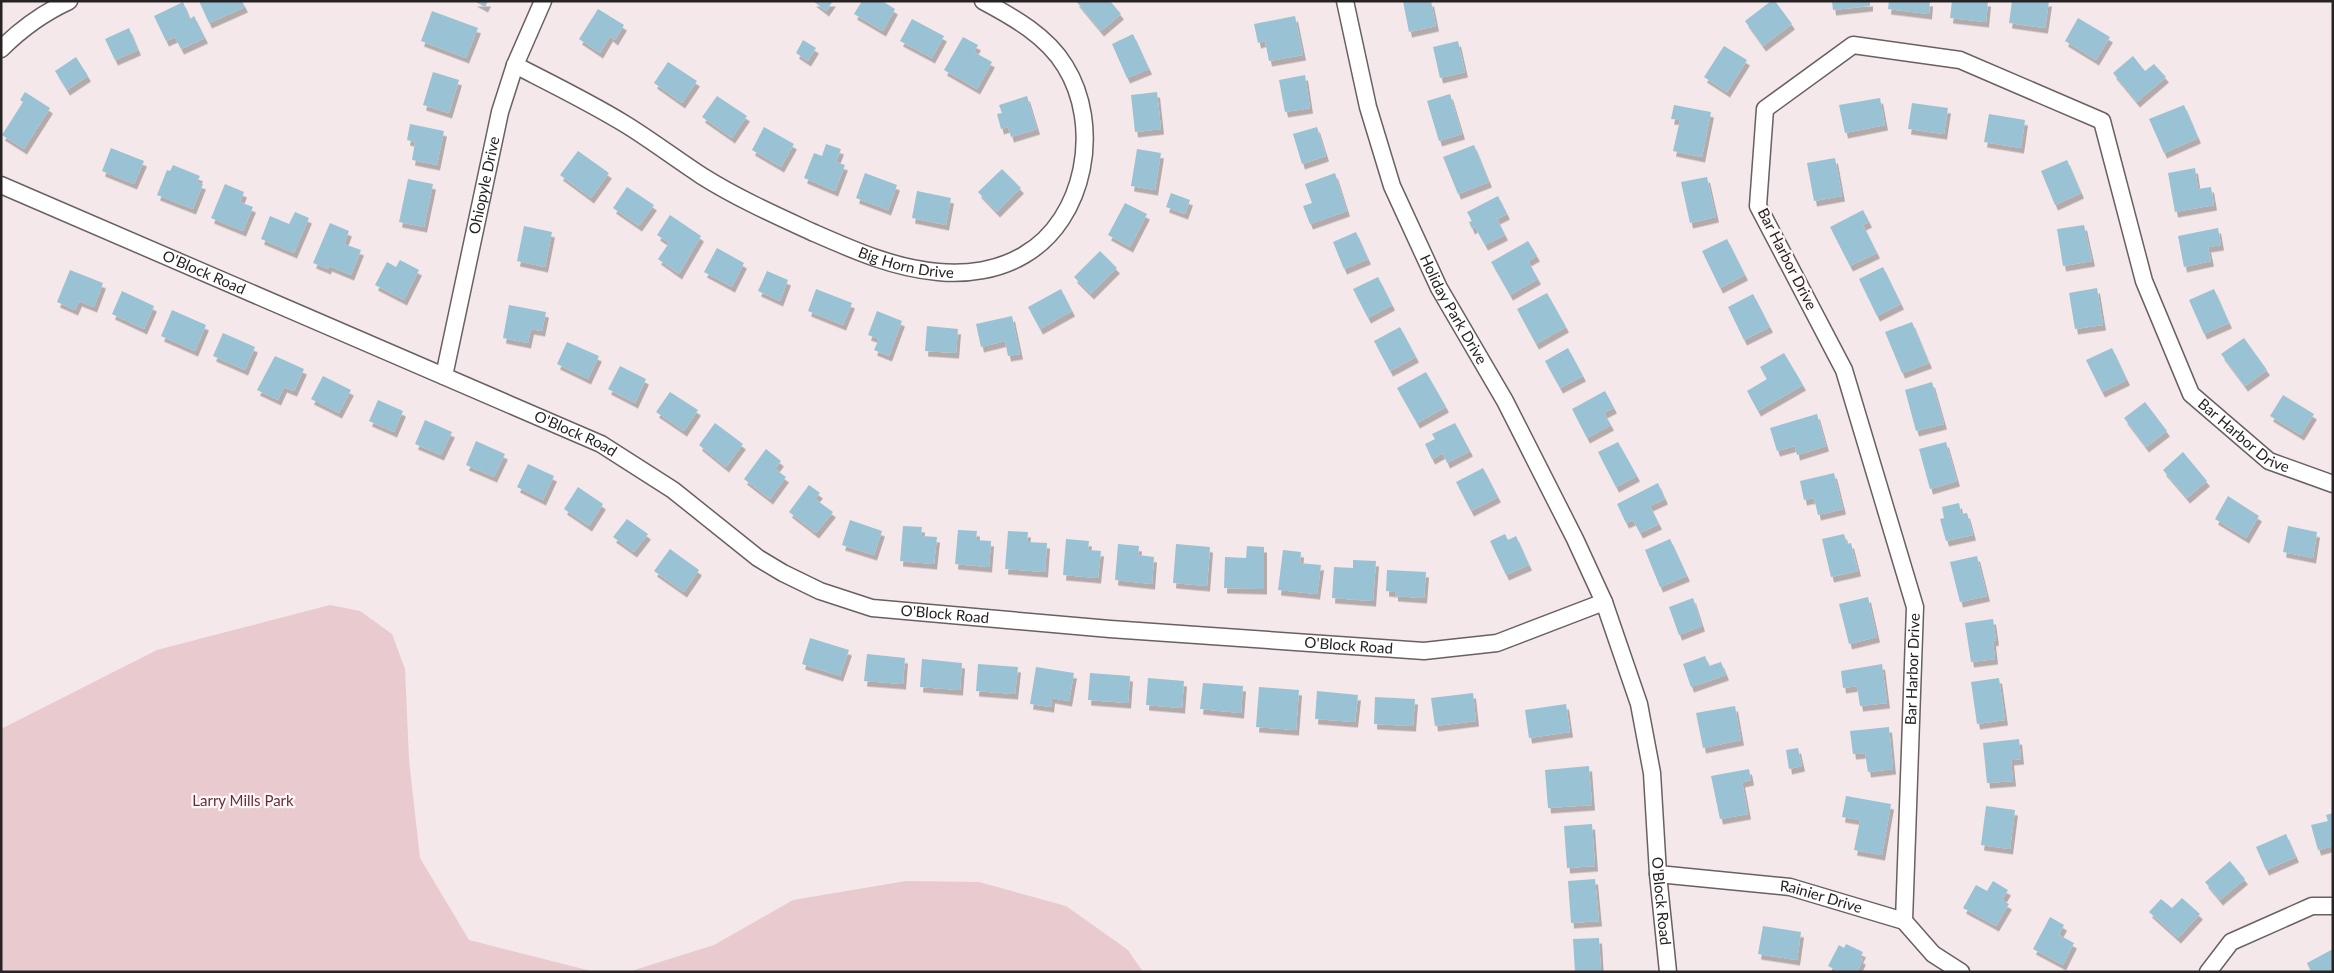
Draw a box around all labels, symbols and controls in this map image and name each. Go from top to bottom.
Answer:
street label: Ohiopyle Drive [464,134,503,236]
street label: Bar Harbor Drive [1754,205,1821,313]
street label: Big Horn Drive [856,242,954,281]
street label: O'Block Road [160,246,249,297]
street label: Holiday Park Drive [1417,251,1492,367]
street label: Bar Harbor Drive [2195,394,2292,476]
street label: O'Block Road [532,406,621,460]
street label: O'Block Road [900,601,990,626]
street label: Bar Harbor Drive [1901,613,1923,725]
street label: O'Block Road [1304,633,1394,657]
park label: Larry Mills Park [192,791,294,809]
street label: O'Block Road [1649,856,1675,946]
street label: Rainier Drive [1779,876,1865,916]

